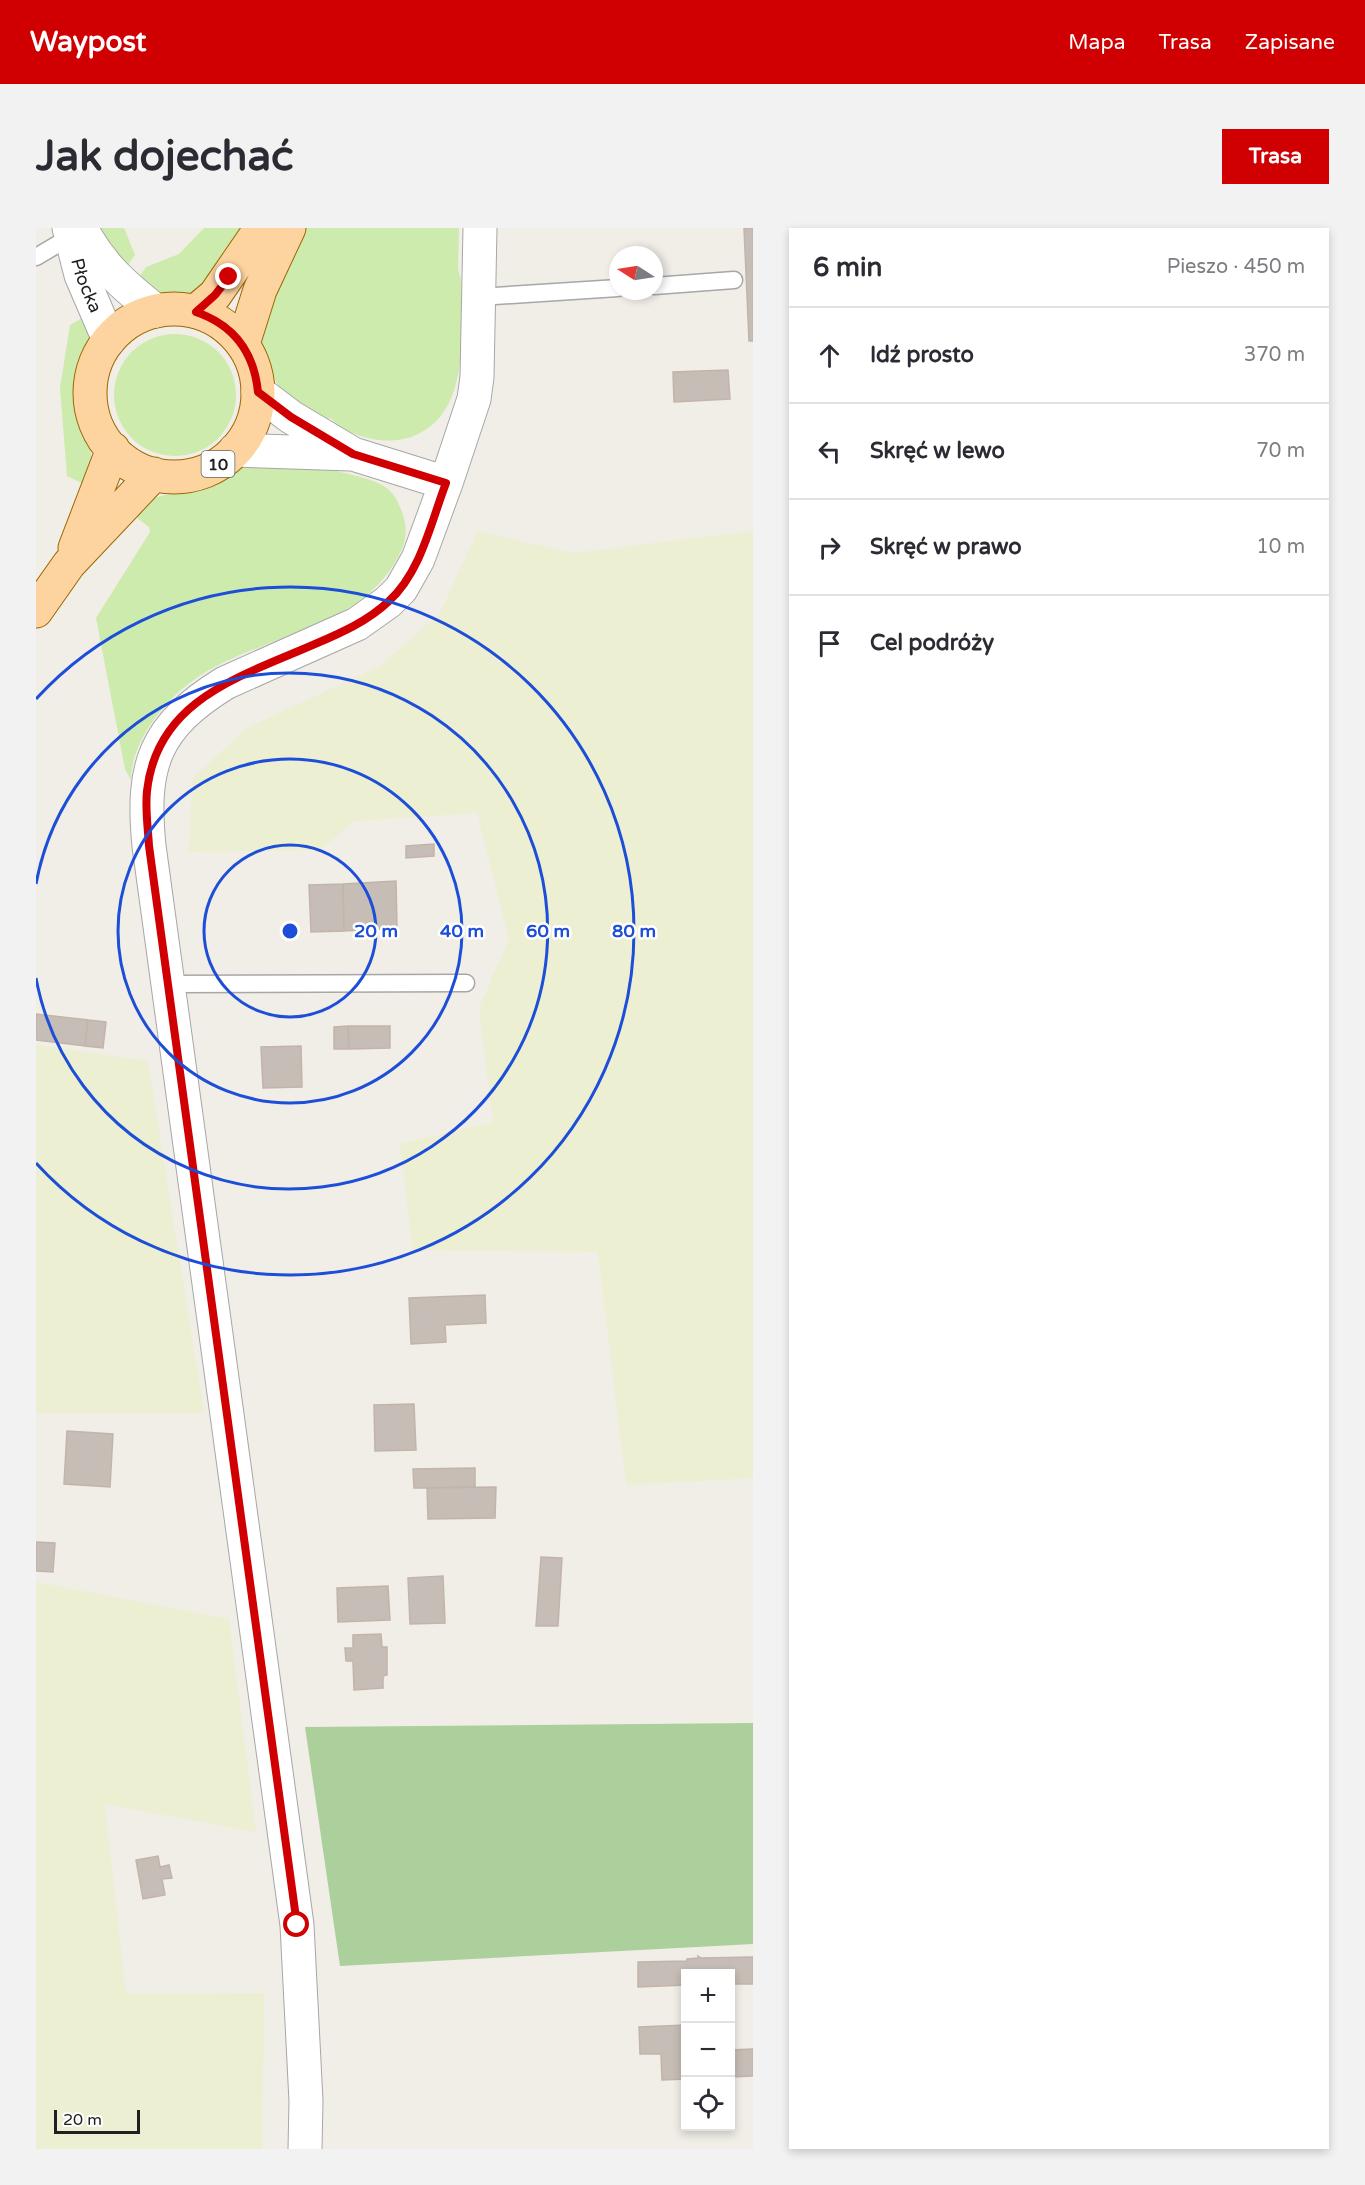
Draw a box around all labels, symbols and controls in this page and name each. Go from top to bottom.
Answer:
text: Waypost [30,25,146,59]
text: Mapa [1068,30,1125,55]
text: Trasa [1158,30,1212,55]
text: Zapisane [1245,30,1335,55]
button: Trasa [1222,129,1329,184]
text: Jak dojechać [36,131,293,182]
north arrow [609,246,663,300]
text: 6 min [813,252,882,283]
text: Pieszo · 450 m [1167,255,1305,279]
street label: Płocka [66,256,107,316]
route end [215,263,241,289]
icon: ahead [813,339,846,372]
text: Idź prosto [870,342,974,368]
text: 370 m [1244,343,1305,367]
icon: left [813,435,846,468]
text: Skręć w lewo [870,438,1005,464]
text: 70 m [1256,439,1305,463]
road number: 10 [202,451,234,477]
icon: right [813,531,846,564]
text: Skręć w prawo [870,534,1022,560]
text: 10 m [1256,535,1305,559]
icon: arrive [813,627,846,660]
text: Cel podróży [870,630,994,656]
text: 20 m [354,920,398,942]
text: 40 m [440,920,484,942]
text: 60 m [526,920,570,942]
text: 80 m [612,920,656,942]
centre of rings [280,921,300,941]
route start [283,1911,309,1937]
map controls [681,1969,735,2131]
button: + [681,1969,735,2023]
button: − [681,2023,735,2077]
button: locate [681,2077,735,2131]
scale bar [54,2107,140,2134]
text: 20 m [63,2110,102,2130]

